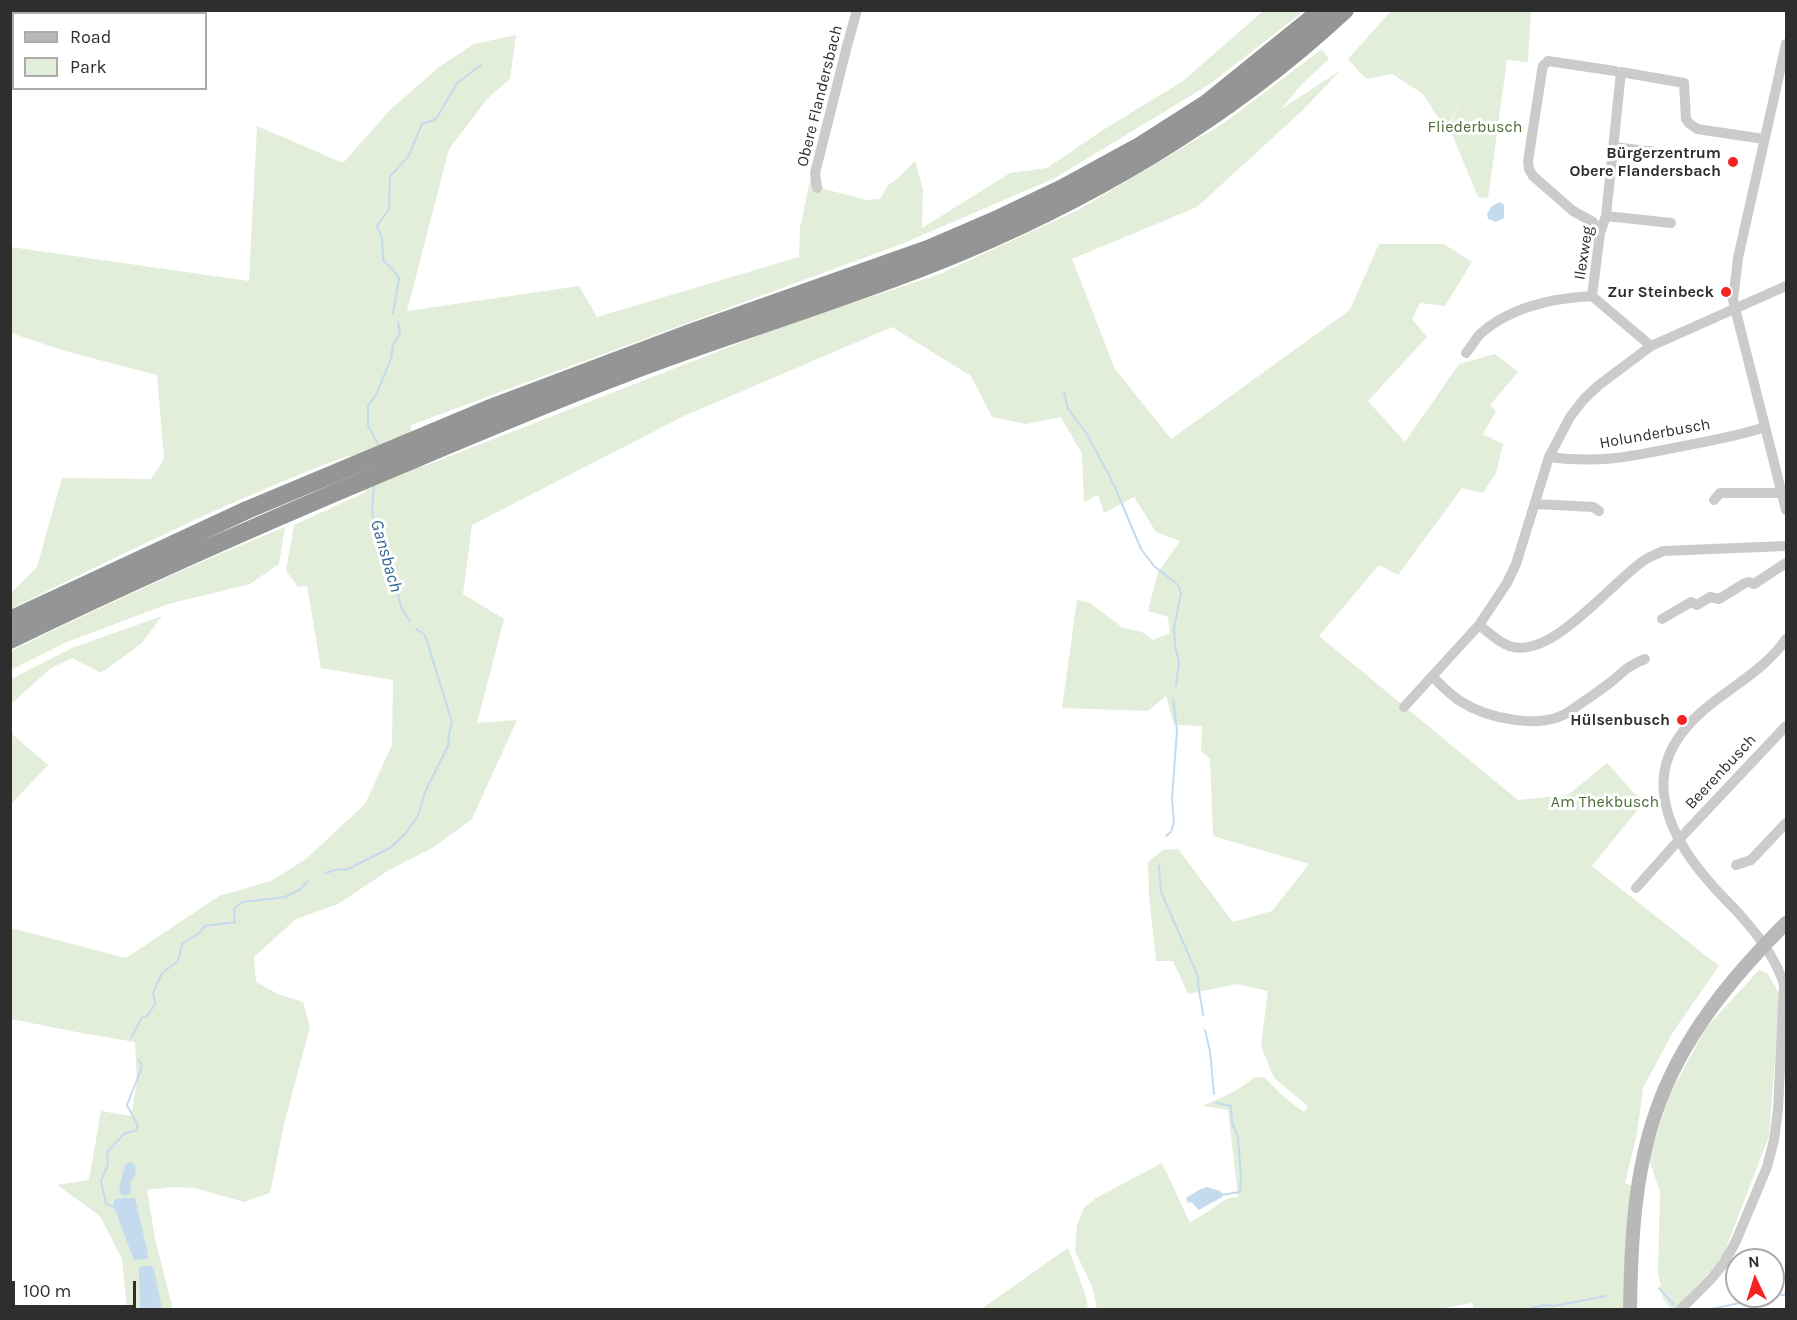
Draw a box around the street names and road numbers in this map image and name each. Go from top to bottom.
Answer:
street label: Obere Flandersbach [793,23,847,169]
street label: Ilexweg [1570,225,1598,281]
street label: Holunderbusch [1598,415,1712,453]
street label: Beerenbusch [1681,731,1761,813]

